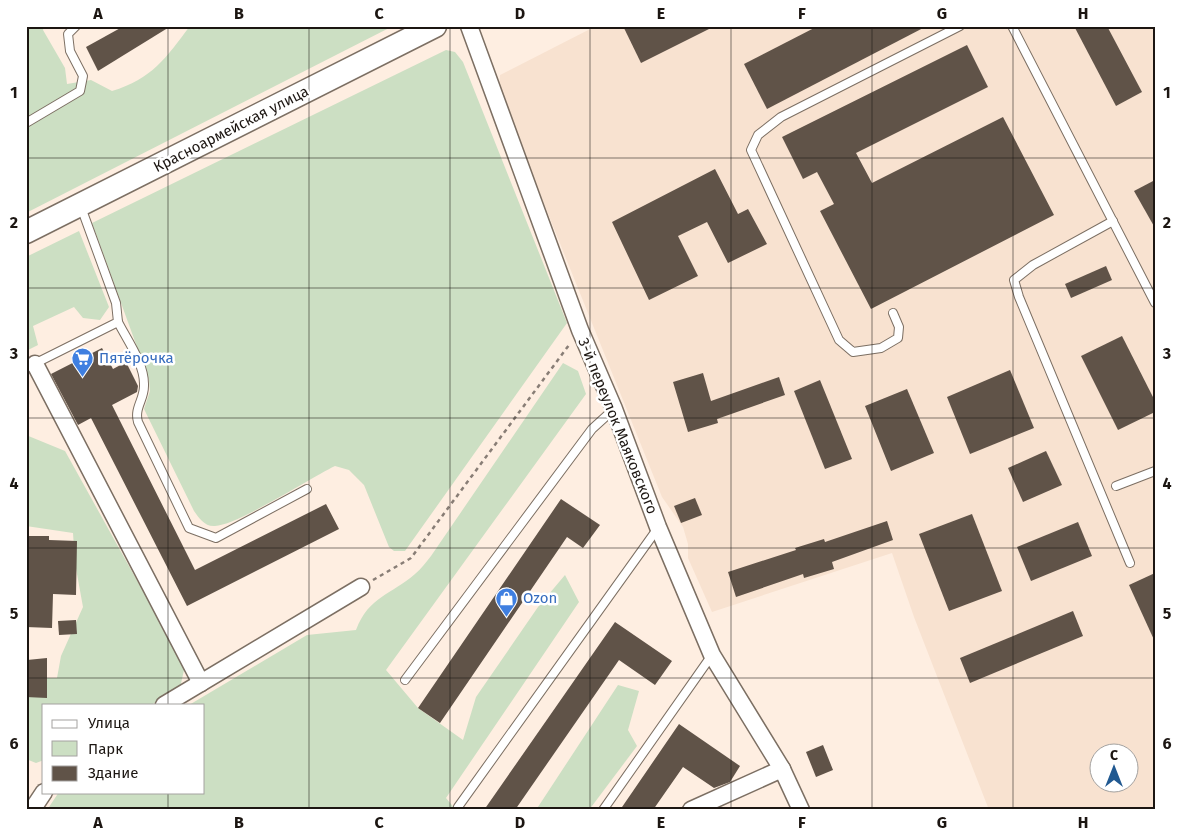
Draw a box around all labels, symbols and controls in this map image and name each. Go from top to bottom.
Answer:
text: A [92,4,103,23]
text: B [234,4,244,23]
text: C [374,4,384,23]
text: D [515,4,525,23]
text: E [657,4,665,23]
text: F [798,4,806,23]
text: G [937,4,947,23]
text: H [1078,4,1088,23]
street label: Красноармейская улица [150,82,312,176]
text: 1 [10,83,18,102]
text: 1 [1163,83,1171,102]
text: 2 [10,213,18,232]
text: 2 [1163,213,1171,232]
street label: 3-й переулок Маяковского [574,335,662,517]
text: 3 [9,344,18,363]
text: 3 [1162,344,1171,363]
supermarket icon: Пятёрочка [71,346,95,377]
place label: Пятёрочка [99,349,174,367]
text: 4 [9,474,19,493]
text: 4 [1162,474,1172,493]
shop icon: Ozon [495,586,519,617]
place label: Ozon [523,589,557,607]
text: 5 [10,604,19,623]
text: 5 [1163,604,1172,623]
legend [42,704,205,794]
text: Улица [88,714,130,732]
text: 6 [9,734,19,753]
text: 6 [1162,734,1172,753]
text: Парк [88,740,123,758]
north arrow [1088,744,1138,794]
text: С [1110,747,1118,764]
text: Здание [88,764,138,782]
text: A [92,813,103,832]
text: B [234,813,244,832]
text: C [374,813,384,832]
text: D [515,813,525,832]
text: E [657,813,665,832]
text: F [798,813,806,832]
text: G [937,813,947,832]
text: H [1078,813,1088,832]

